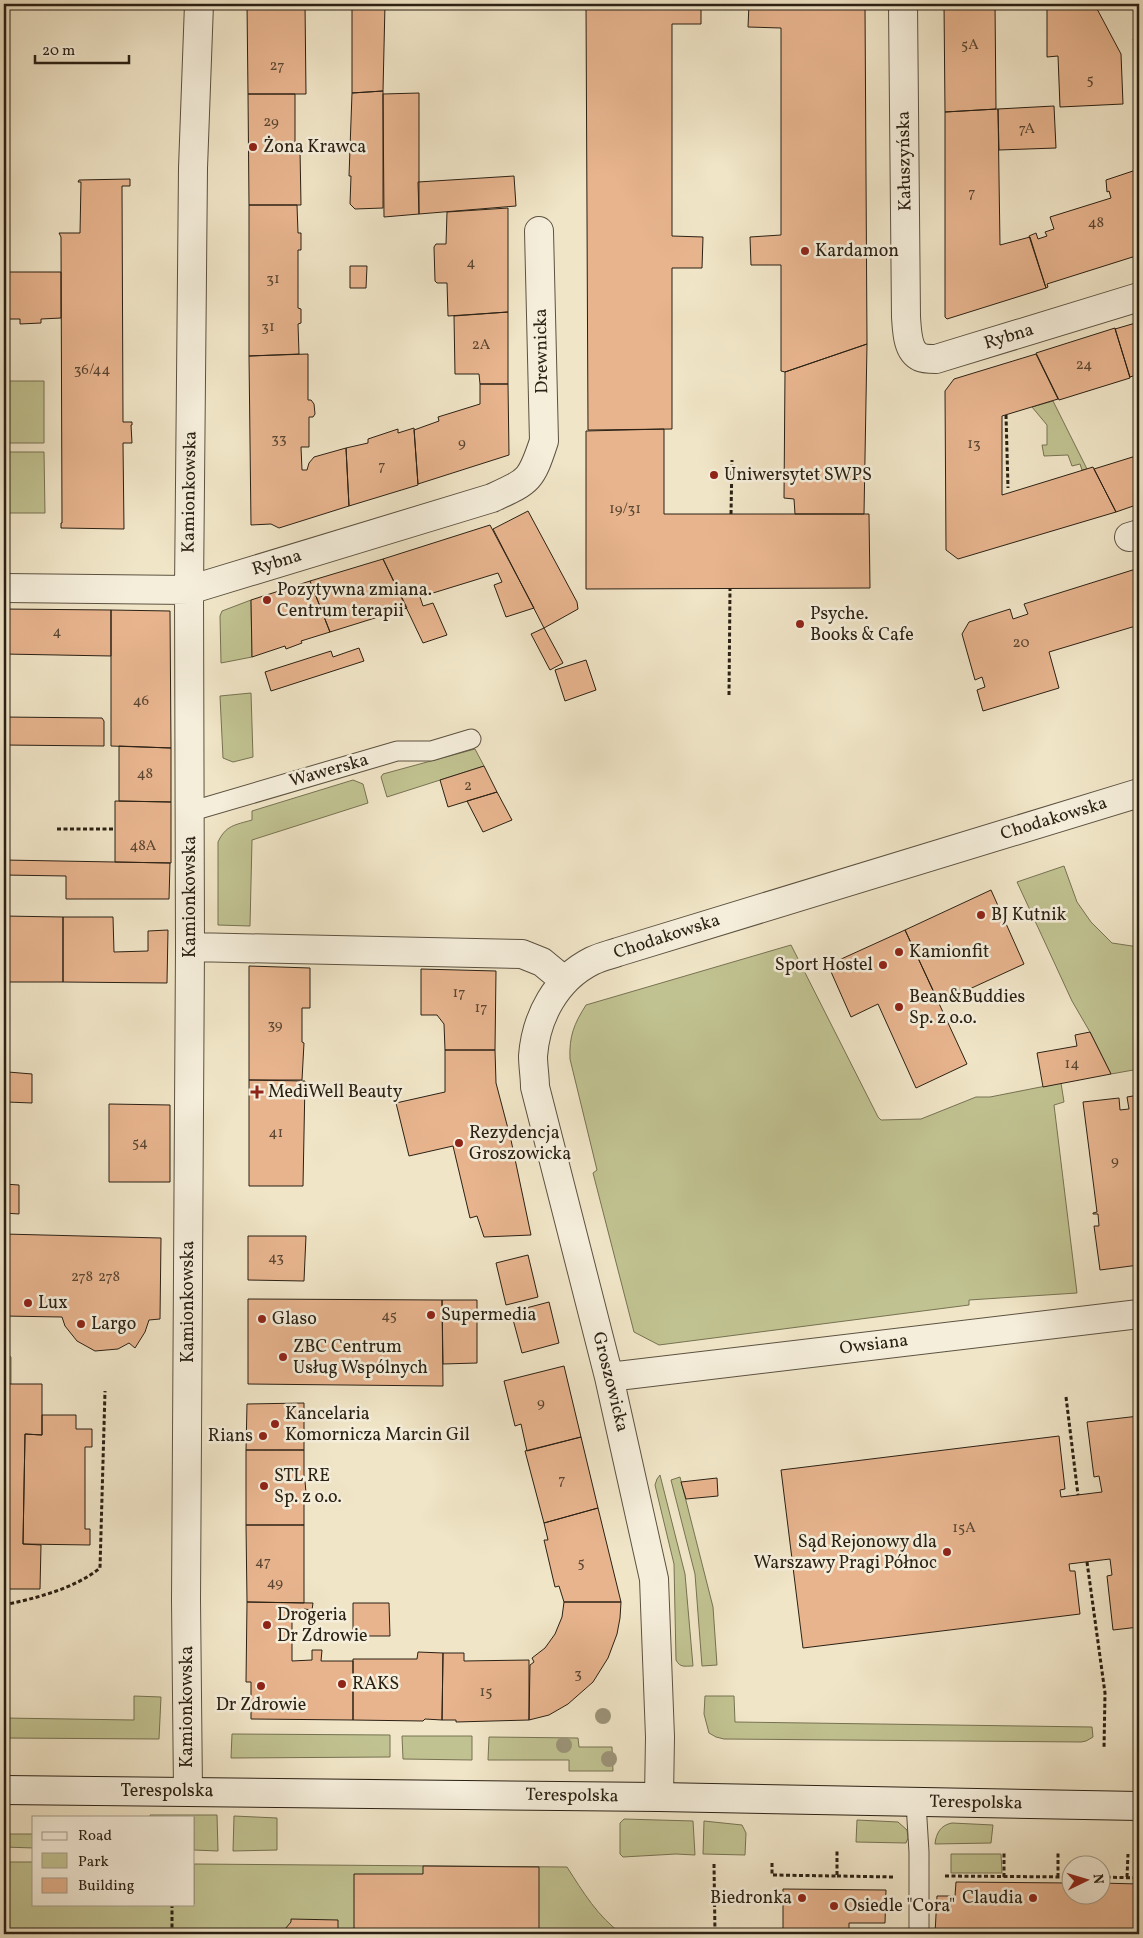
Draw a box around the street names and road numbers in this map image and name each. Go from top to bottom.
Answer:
street label: Kałuszyńska [892,111,918,211]
street label: Drewnicka [529,308,555,394]
street label: Rybna [981,318,1037,356]
street label: Kamionkowska [176,431,204,553]
street label: Rybna [249,544,305,582]
street label: Wawerska [286,748,372,794]
street label: Chodakowska [997,791,1111,847]
street label: Kamionkowska [178,836,203,958]
street label: Chodakowska [611,908,723,966]
street label: Kamionkowska [176,1241,201,1363]
street label: Owsiana [838,1328,910,1362]
street label: Groszowicka [586,1329,634,1435]
street label: Kamionkowska [175,1646,200,1768]
street label: Terespolska [120,1779,214,1804]
street label: Terespolska [525,1783,619,1809]
street label: Terespolska [929,1790,1023,1816]

